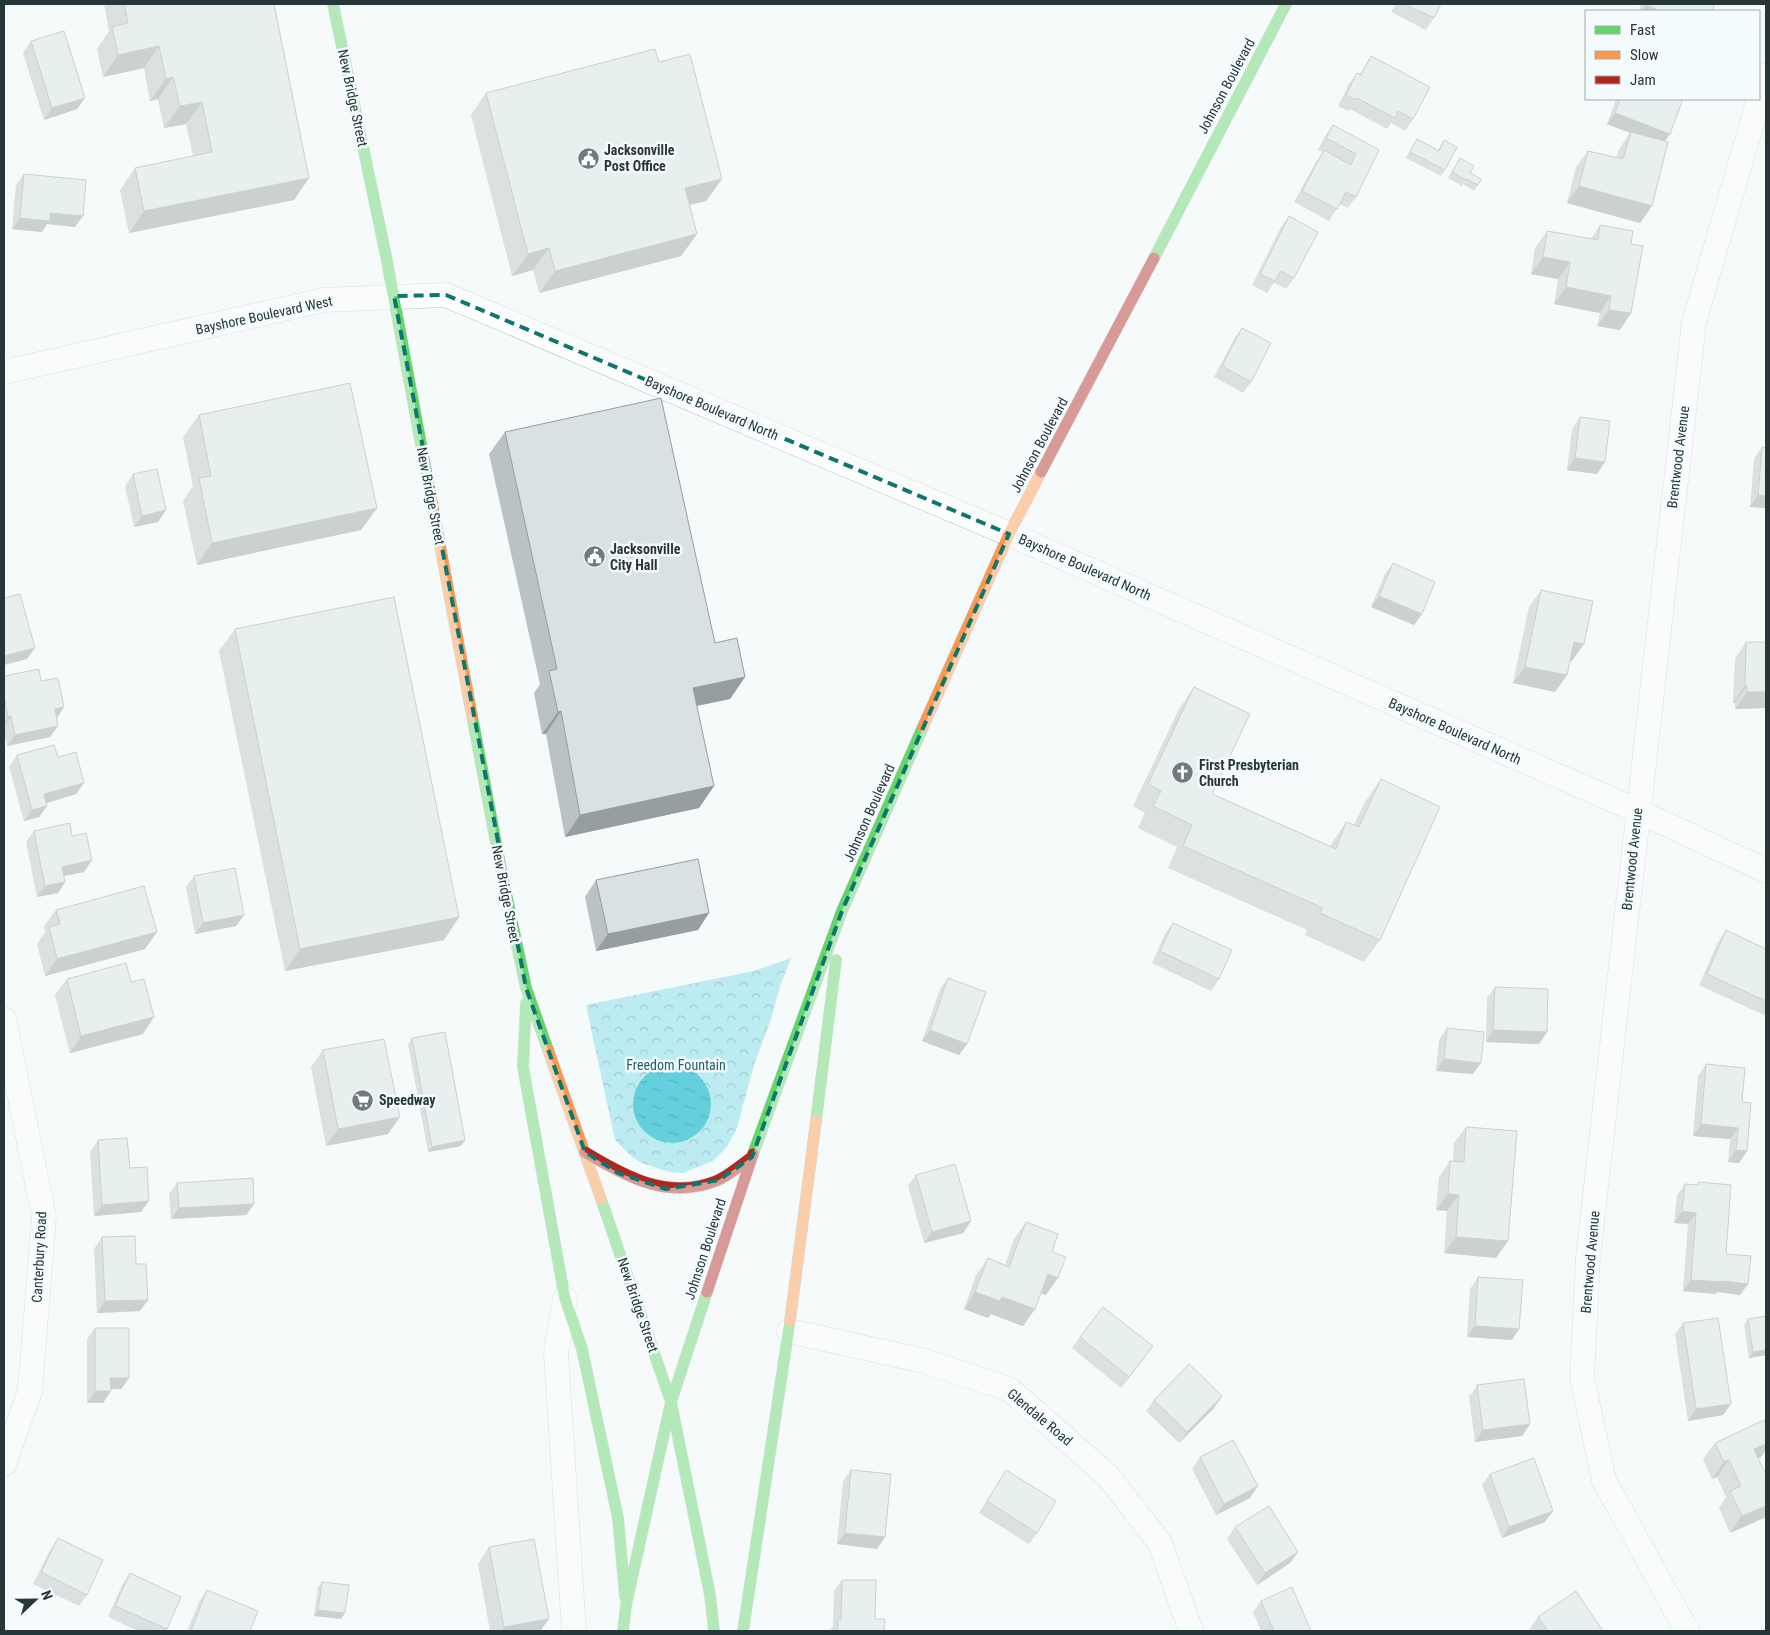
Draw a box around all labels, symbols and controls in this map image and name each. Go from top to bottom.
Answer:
legend [1585,10,1760,100]
text: Fast [1630,21,1655,39]
street label: Johnson Boulevard [1194,36,1258,136]
text: Slow [1630,46,1659,64]
street label: New Bridge Street [335,48,371,148]
text: Jam [1630,71,1656,89]
place label: Jacksonville Post Office [604,142,675,174]
public building icon: Jacksonville Post Office [576,146,600,170]
street label: Bayshore Boulevard West [194,293,334,337]
street label: Bayshore Boulevard North [643,373,781,443]
street label: Johnson Boulevard [1007,395,1071,495]
street label: Brentwood Avenue [1664,405,1692,509]
street label: New Bridge Street [414,446,448,546]
street label: Bayshore Boulevard North [1016,531,1154,603]
place label: Jacksonville City Hall [610,541,681,573]
public building icon: Jacksonville City Hall [582,545,606,569]
street label: Bayshore Boulevard North [1386,695,1524,767]
place label: First Presbyterian Church [1199,757,1299,789]
church icon: First Presbyterian Church [1171,761,1195,785]
street label: Johnson Boulevard [840,762,898,864]
street label: Brentwood Avenue [1619,807,1645,911]
street label: New Bridge Street [489,844,523,944]
park label: Freedom Fountain [626,1057,726,1073]
supermarket icon: Speedway [351,1088,375,1112]
place label: Speedway [379,1092,436,1108]
street label: Johnson Boulevard [681,1196,729,1302]
street label: Brentwood Avenue [1578,1210,1602,1314]
street label: Canterbury Road [29,1211,49,1303]
street label: New Bridge Street [614,1256,662,1354]
street label: Glendale Road [1004,1385,1076,1449]
north arrow [10,1575,60,1625]
text: N [38,1588,56,1602]

